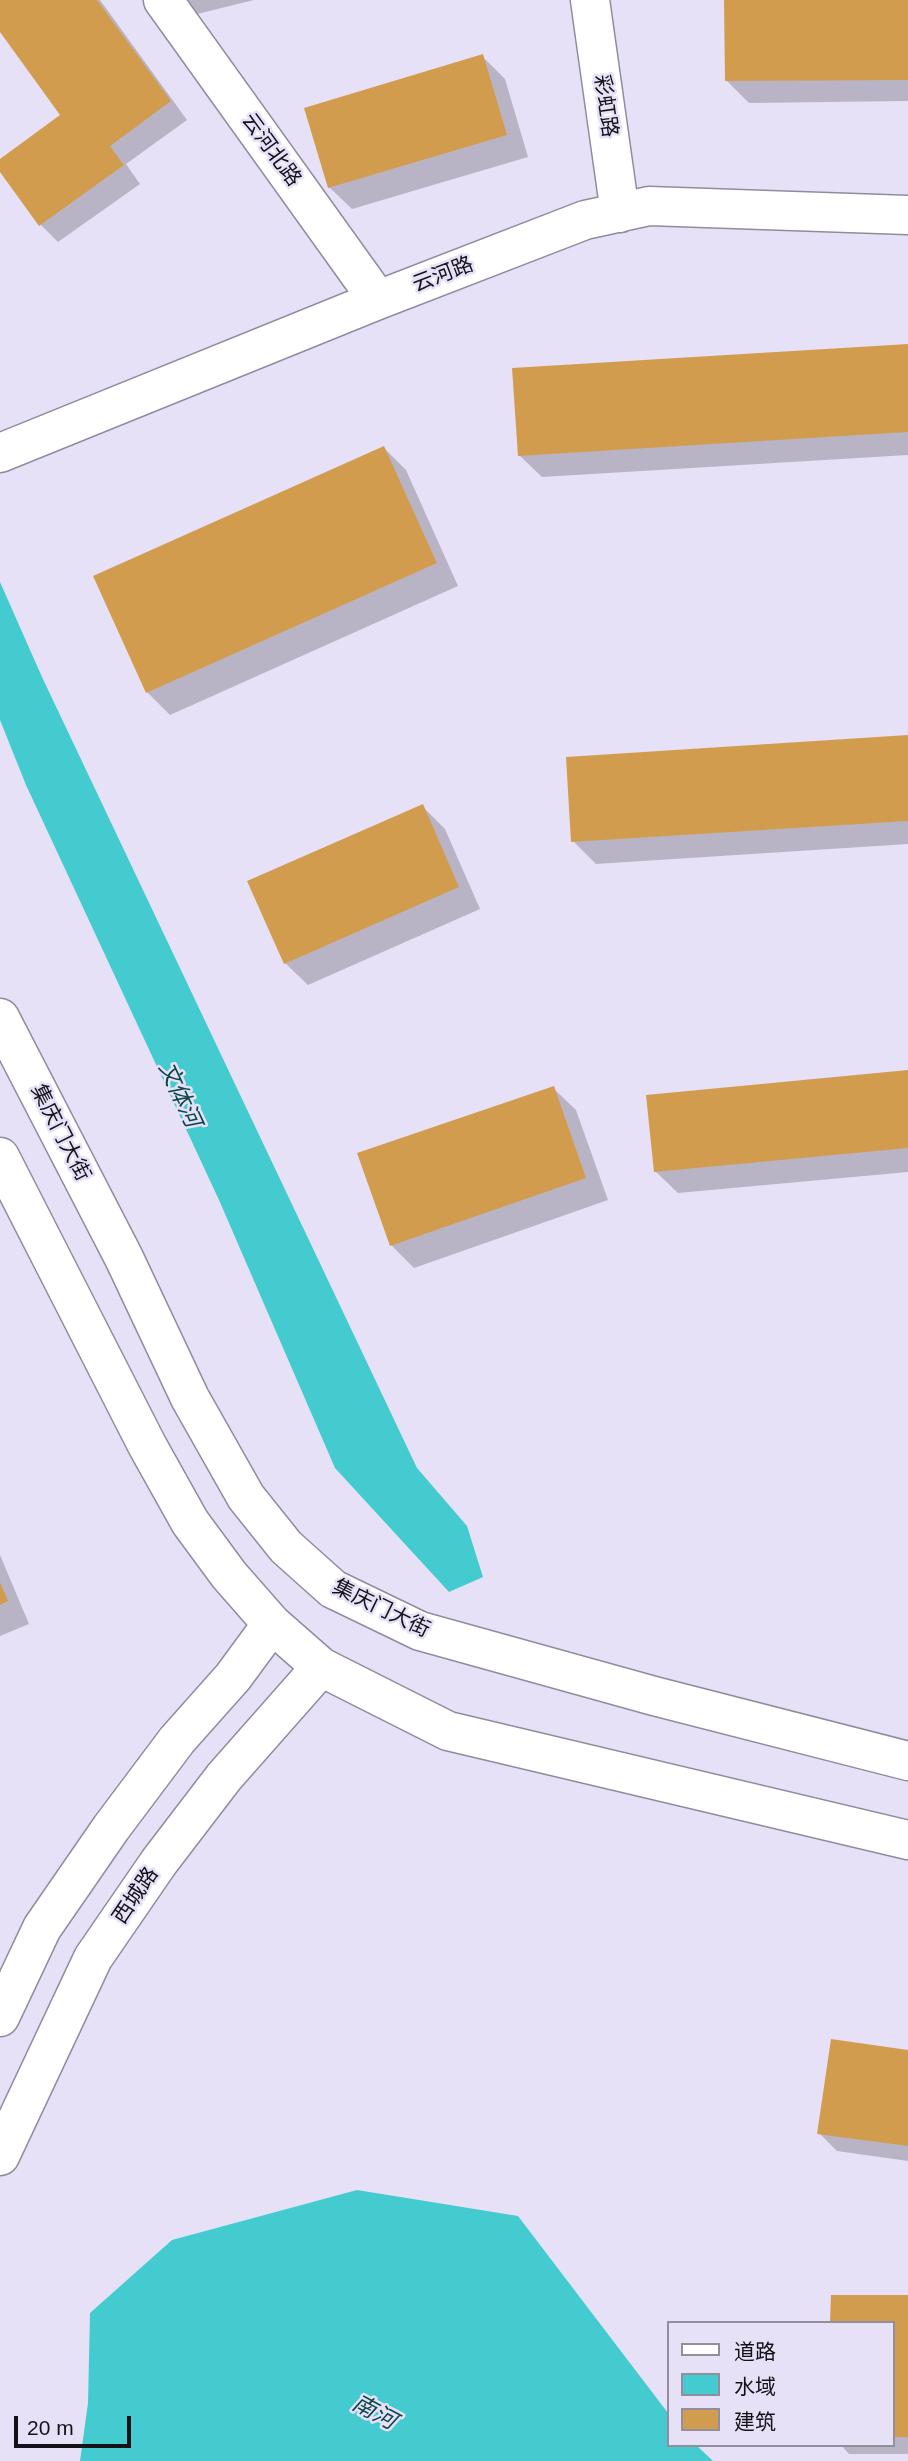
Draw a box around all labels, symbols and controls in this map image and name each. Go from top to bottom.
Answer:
street label: 彩虹路 [588,73,622,139]
street label: 云河北路 [236,109,306,191]
street label: 云河路 [409,252,477,298]
water label: 文体河 [152,1058,206,1132]
street label: 集庆门大街 [25,1081,95,1185]
street label: 集庆门大街 [328,1575,434,1643]
street label: 西城路 [108,1863,164,1929]
legend [666,2321,894,2447]
text: 道路 [734,2340,776,2363]
text: 水域 [734,2375,776,2398]
water label: 南河 [347,2390,401,2436]
scale bar [18,2402,135,2446]
text: 建筑 [734,2410,776,2433]
text: 20 m [27,2416,74,2439]

